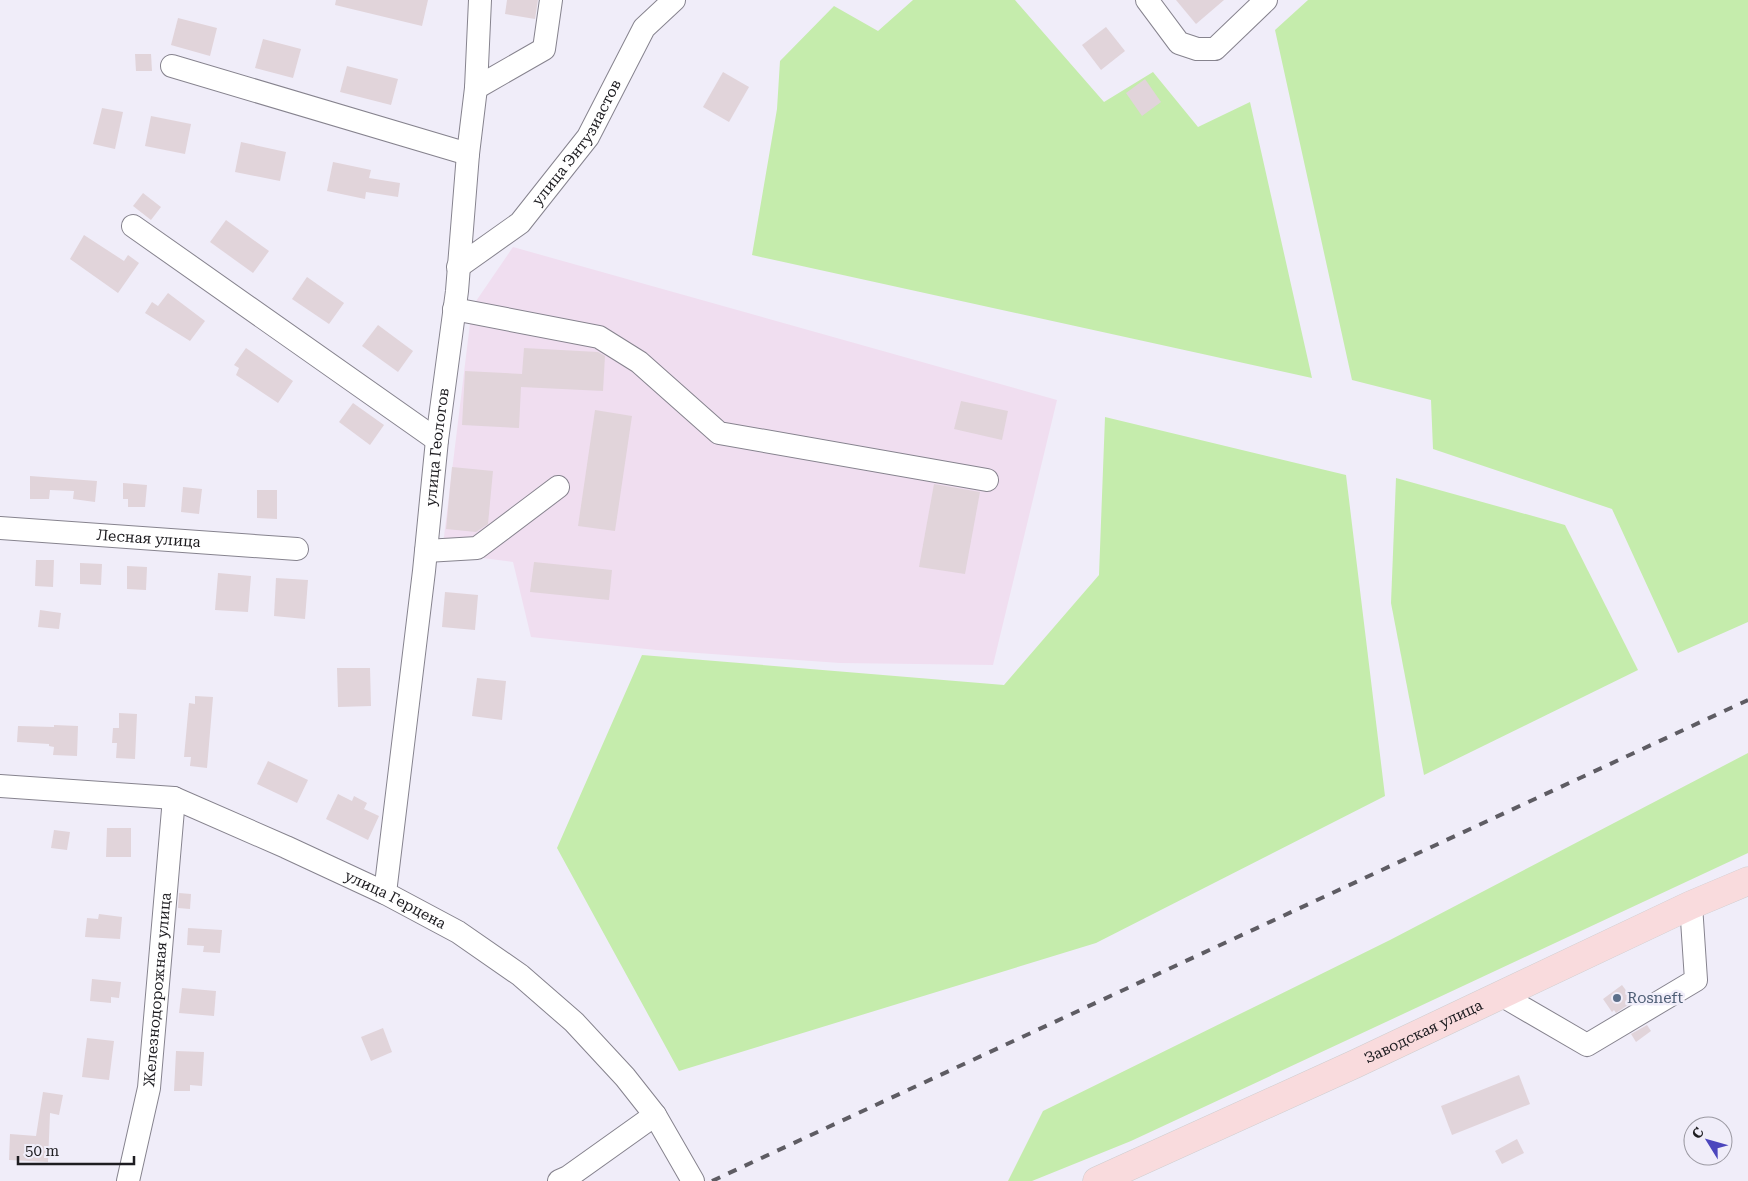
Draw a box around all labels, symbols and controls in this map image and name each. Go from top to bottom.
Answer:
street label: улица Энтузиастов [528,76,625,209]
street label: улица Геологов [421,387,453,507]
street label: Лесная улица [96,526,201,551]
street label: улица Герцена [342,866,449,933]
street label: Железнодорожная улица [140,892,175,1088]
place label: Rosneft [1627,989,1684,1007]
marker: Rosneft [1611,992,1623,1004]
street label: Заводская улица [1361,996,1486,1067]
north arrow [1683,1116,1733,1166]
text: С [1688,1124,1707,1142]
scale bar [18,1134,134,1166]
text: 50 m [25,1142,60,1160]

